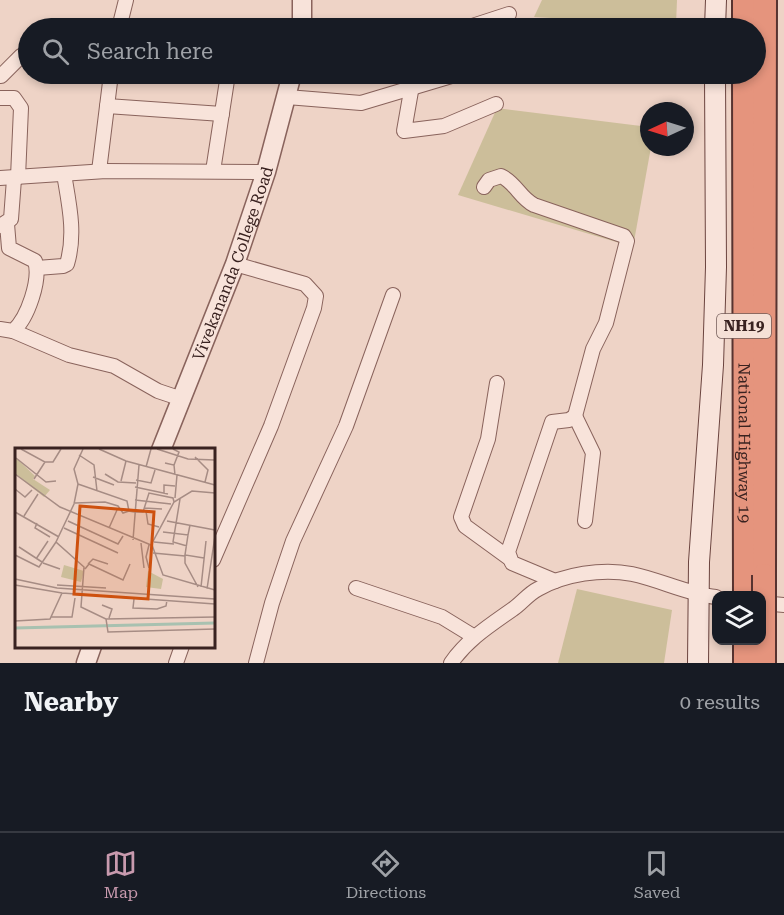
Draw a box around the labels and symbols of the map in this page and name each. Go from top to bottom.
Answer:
north arrow [640,102,694,156]
street label: Vivekananda College Road [189,164,277,363]
road number: NH19 [717,314,771,338]
street label: National Highway 19 [735,363,754,523]
inset map [15,448,214,648]

